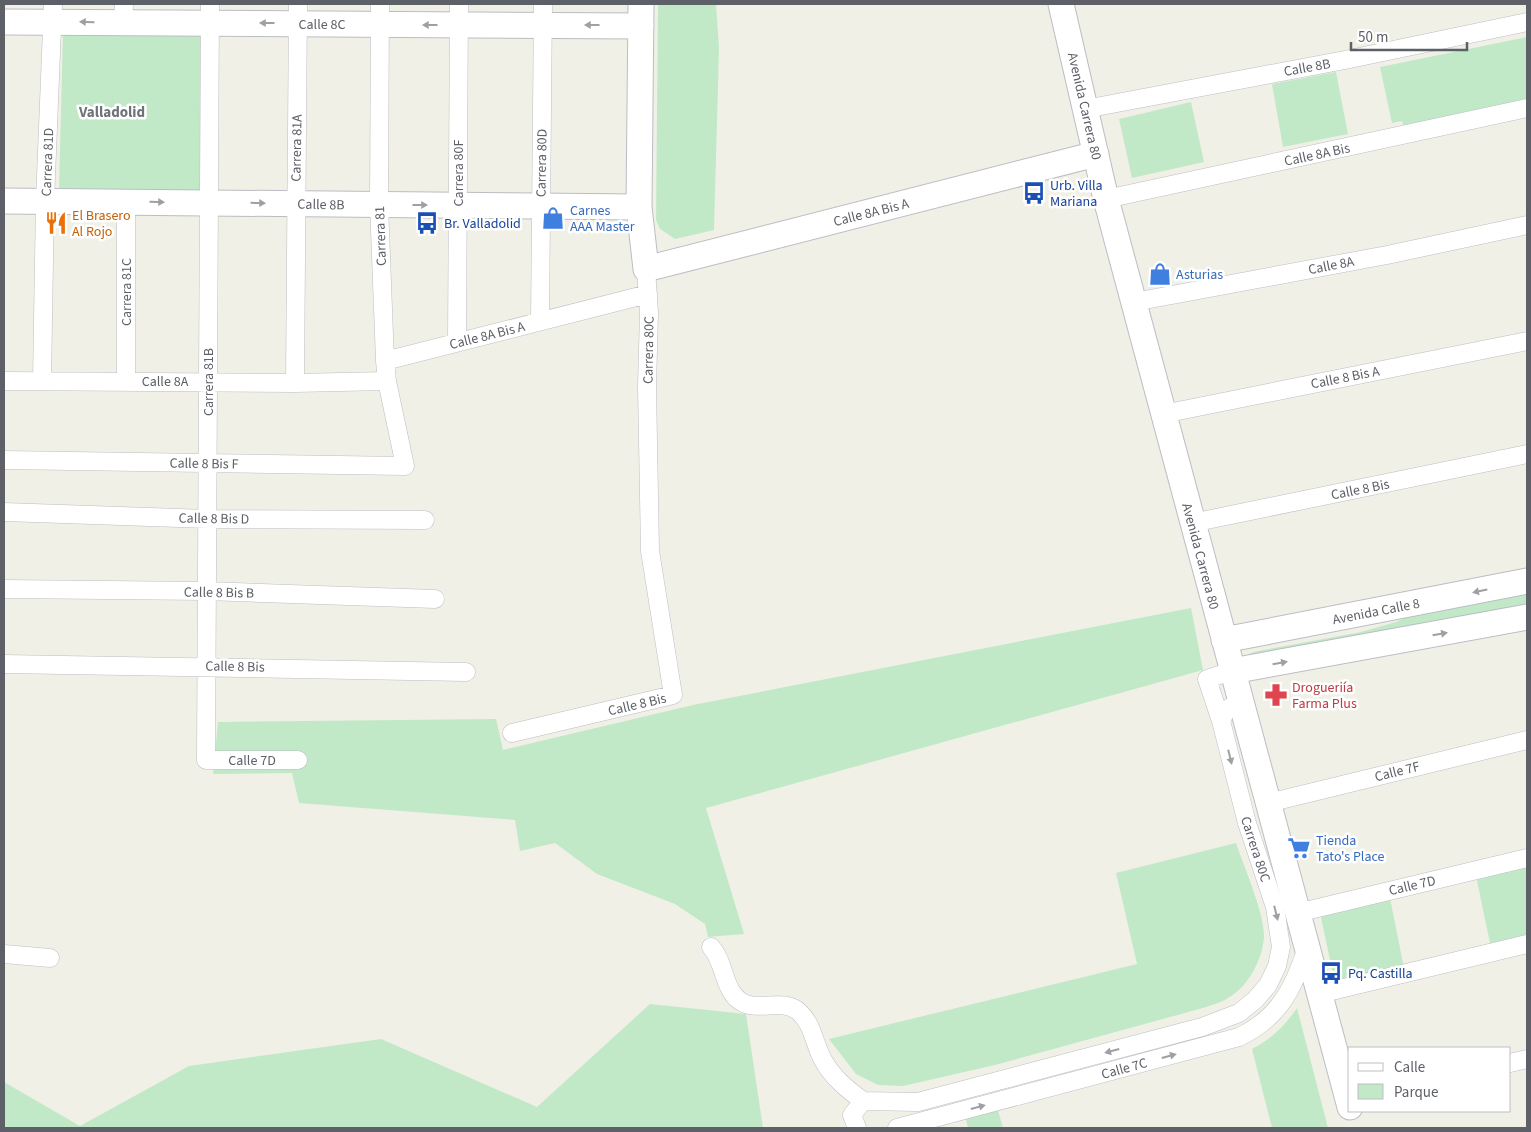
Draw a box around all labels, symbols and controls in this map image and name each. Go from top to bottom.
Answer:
street label: Calle 8C [299,15,345,35]
one-way arrow [79,18,95,26]
one-way arrow [259,19,275,27]
scale bar [1351,20,1467,52]
one-way arrow [421,21,437,29]
one-way arrow [584,21,600,29]
text: 50 m [1358,27,1388,48]
street label: Avenida Carrera 80 [1062,51,1106,162]
street label: Calle 8B [1282,54,1332,82]
district label: Valladolid [78,102,145,123]
street label: Carrera 81A [286,114,308,182]
street label: Carrera 81D [37,127,59,197]
street label: Carrera 80D [531,129,553,197]
street label: Calle 8A Bis [1282,138,1352,172]
street label: Carrera 80F [449,140,469,206]
place label: Urb. Villa Mariana [1050,176,1103,212]
bus stop icon: Urb. Villa Mariana [1021,180,1047,206]
street label: Calle 8A Bis A [831,194,912,232]
street label: Calle 8B [297,195,345,215]
one-way arrow [150,198,166,206]
one-way arrow [250,199,266,207]
one-way arrow [413,201,429,209]
place label: Carnes AAA Master [570,201,635,237]
shop icon: Carnes AAA Master [540,205,566,231]
place label: El Brasero Al Rojo [72,206,131,242]
street label: Carrera 81 [370,206,392,266]
restaurant icon: El Brasero Al Rojo [43,210,69,236]
bus stop icon: Br. Valladolid [414,210,440,236]
place label: Br. Valladolid [444,214,521,234]
street label: Calle 8A [1306,252,1356,280]
street label: Carrera 81C [117,258,137,326]
shop icon: Asturias [1147,261,1173,287]
place label: Asturias [1176,265,1223,285]
street label: Carrera 80C [638,316,660,384]
street label: Calle 8A Bis A [447,317,528,355]
street label: Carrera 81B [199,348,219,416]
street label: Calle 8 Bis A [1309,361,1382,394]
street label: Calle 8A [142,372,189,392]
street label: Calle 8 Bis F [169,453,239,475]
street label: Calle 8 Bis [1329,474,1391,505]
street label: Avenida Carrera 80 [1176,501,1224,612]
street label: Calle 8 Bis D [178,508,249,530]
street label: Calle 8 Bis B [184,582,254,604]
one-way arrow [1472,587,1487,595]
street label: Avenida Calle 8 [1331,594,1422,630]
one-way arrow [1432,629,1448,637]
street label: Calle 8 Bis [205,656,265,678]
one-way arrow [1273,658,1289,666]
place label: Drogueriía Farma Plus [1292,678,1357,714]
pharmacy icon: Drogueriía Farma Plus [1263,682,1289,708]
street label: Calle 8 Bis [606,689,668,721]
one-way arrow [1226,749,1234,765]
street label: Calle 7D [228,751,276,771]
street label: Calle 7F [1373,757,1422,787]
street label: Carrera 80C [1235,814,1275,885]
place label: Tienda Tato's Place [1316,831,1385,867]
supermarket icon: Tienda Tato's Place [1286,835,1312,861]
street label: Calle 7D [1387,871,1438,901]
one-way arrow [1272,905,1280,920]
bus stop icon: Pq. Castilla [1318,960,1344,986]
place label: Pq. Castilla [1348,964,1413,984]
one-way arrow [1104,1047,1119,1055]
legend [1348,1047,1511,1112]
one-way arrow [1161,1051,1176,1059]
street label: Calle 7C [1099,1053,1149,1085]
text: Calle [1394,1057,1425,1078]
text: Parque [1394,1082,1438,1103]
one-way arrow [971,1102,986,1110]

